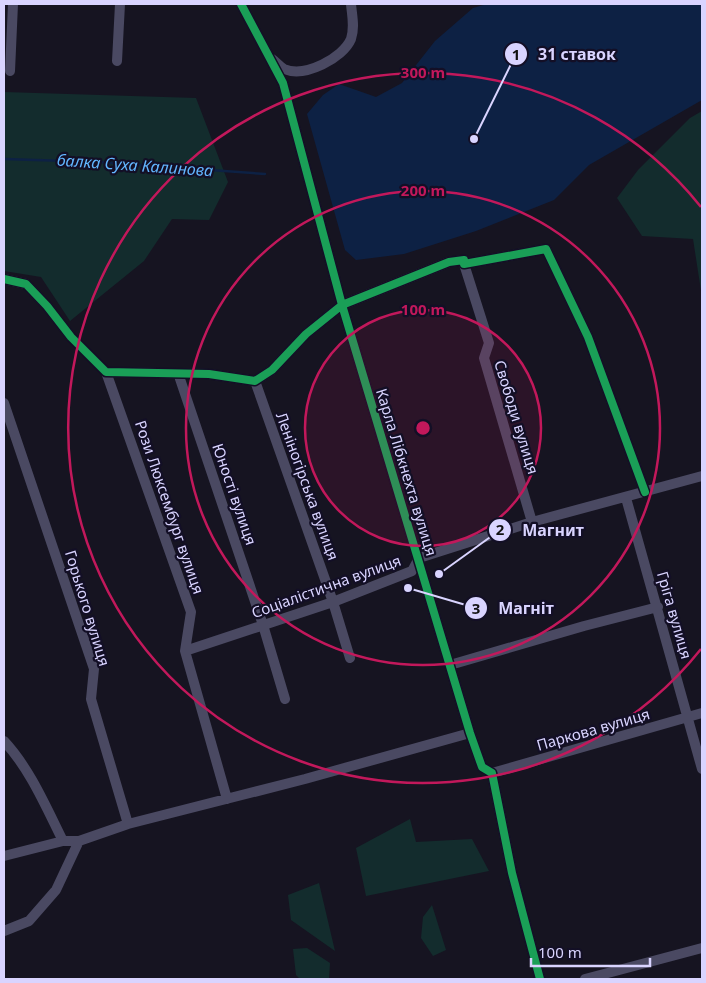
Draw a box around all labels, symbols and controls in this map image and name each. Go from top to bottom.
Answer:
callout: 31 ставок [503,39,626,70]
text: 31 ставок [538,43,616,65]
text: 1 [512,44,520,64]
text: 300 m [401,62,445,82]
water label: балка Суха Калинова [56,149,214,181]
text: 200 m [401,180,445,200]
text: 100 m [401,299,445,319]
street label: Свободи вулиця [490,358,544,476]
street label: Карла Лібкнехта вулиця [372,386,442,558]
street label: Леніногірська вулиця [272,409,344,563]
street label: Рози Люксембург вулиця [131,418,209,596]
centre of rings [414,419,432,437]
street label: Юності вулиця [208,440,262,548]
callout: Магнит [488,515,594,546]
text: 2 [496,519,505,539]
text: Магнит [522,519,584,541]
street label: Горького вулиця [61,548,115,668]
street label: Соціалістична вулиця [248,550,404,622]
street label: Гріга вулиця [653,569,697,661]
callout: Магніт [464,593,564,624]
text: Магніт [498,597,554,619]
text: 3 [472,598,480,618]
street label: Паркова вулиця [534,703,652,755]
scale bar [531,936,650,968]
text: 100 m [538,942,582,962]

